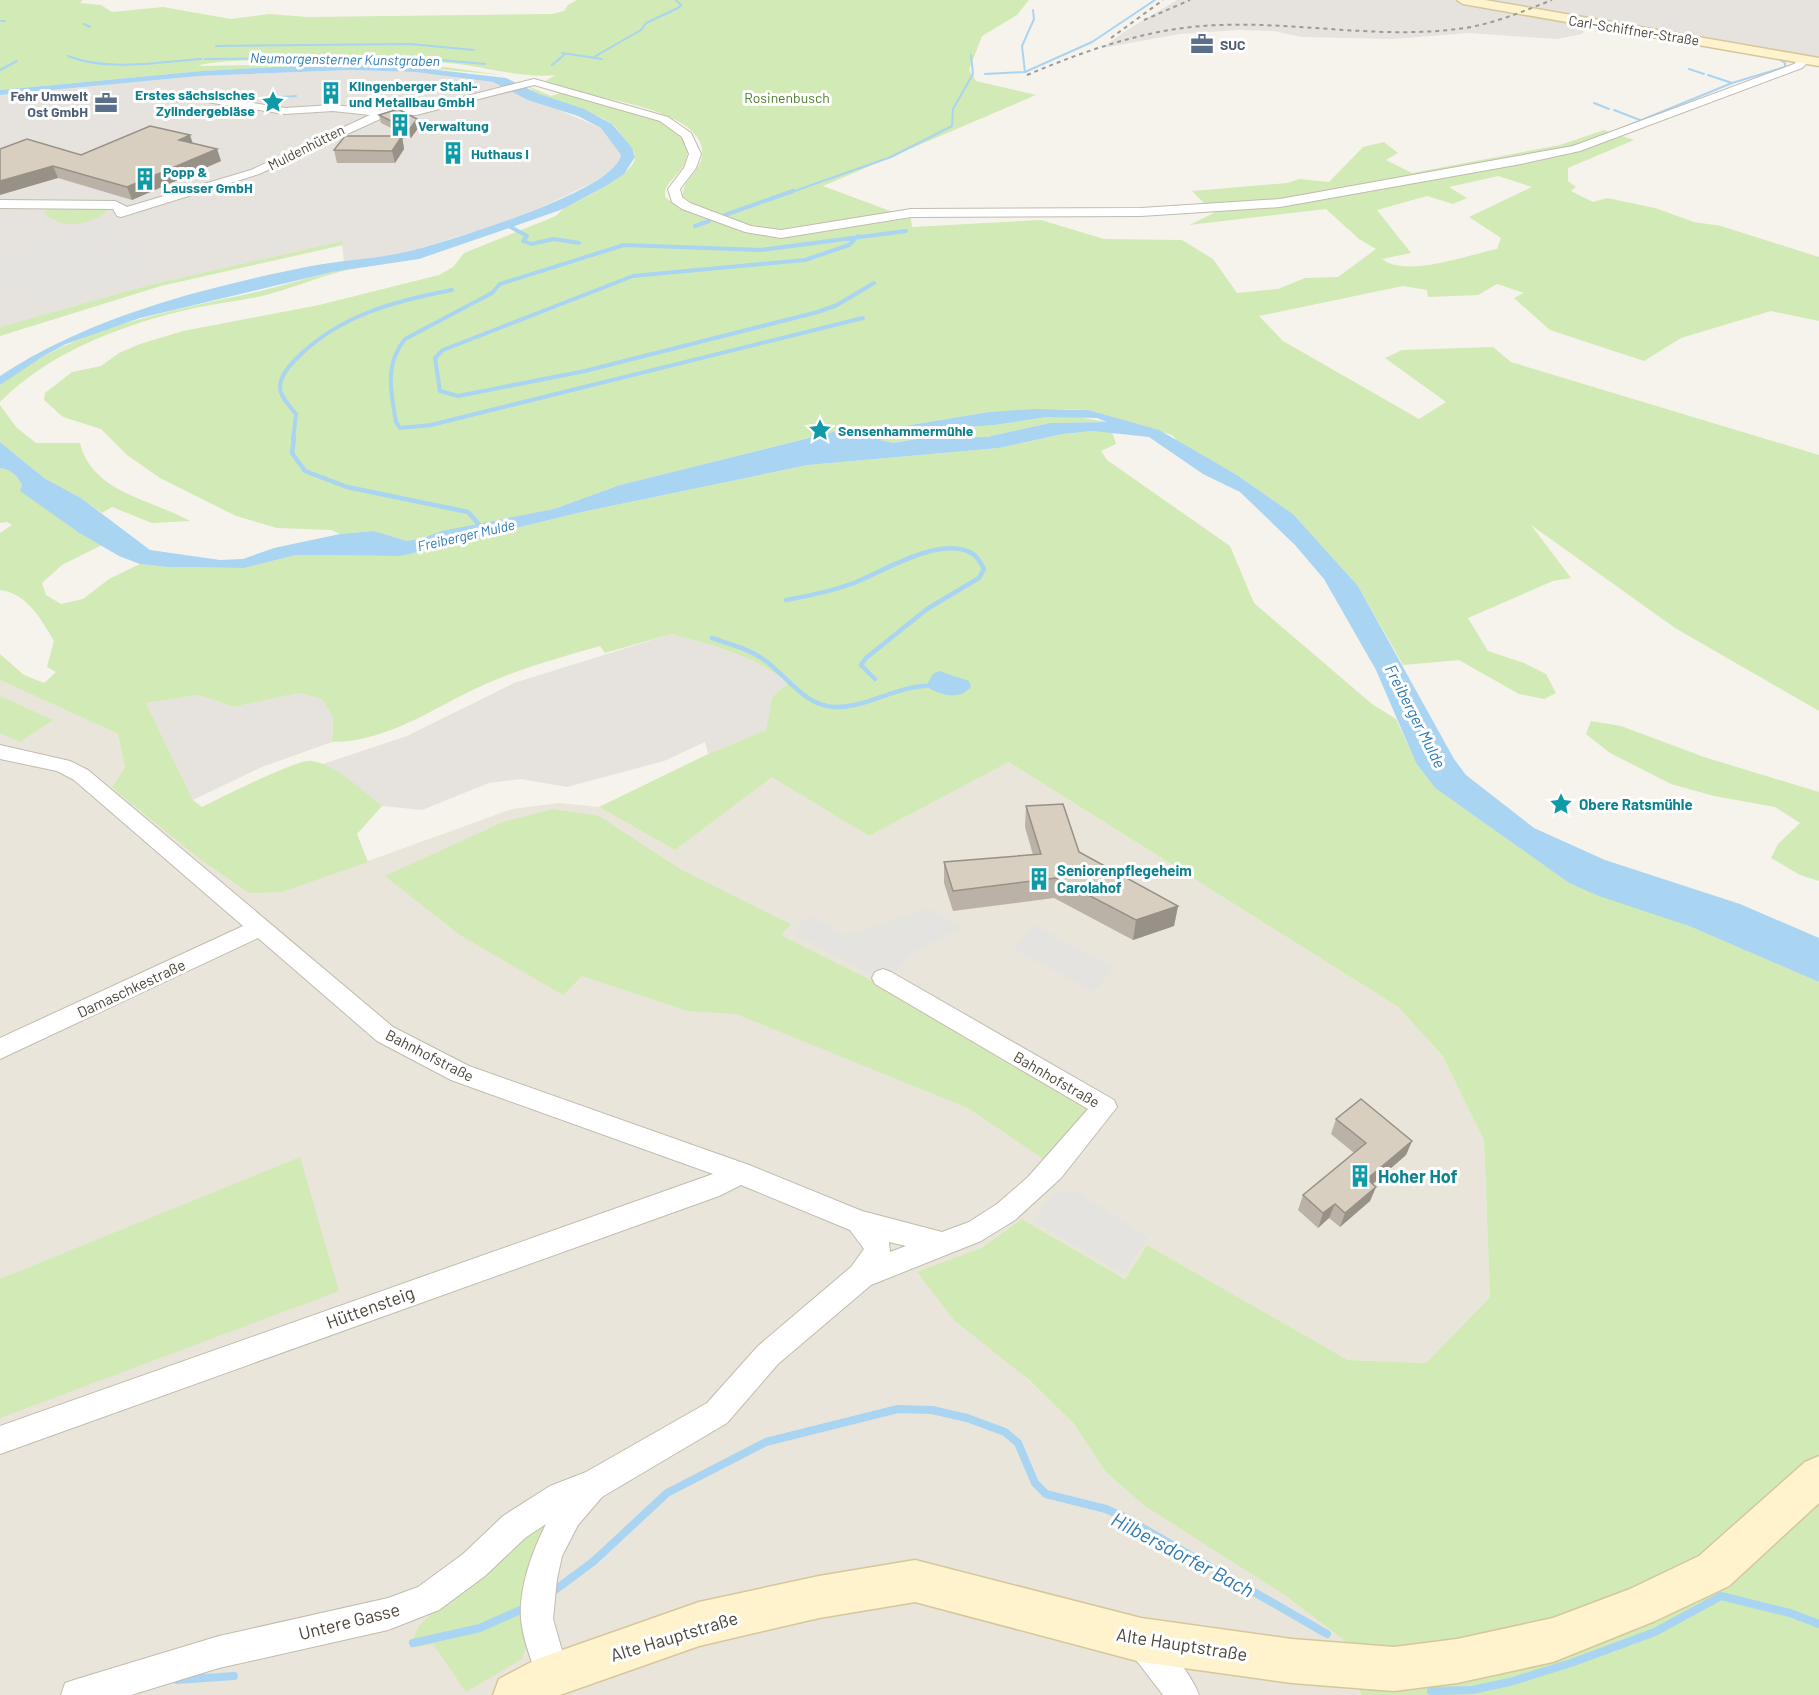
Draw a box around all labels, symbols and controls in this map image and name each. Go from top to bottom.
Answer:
street label: Carl-Schiffner-Straße [1567,11,1701,49]
office icon: SUC [1189,31,1215,57]
place label: SUC [1220,36,1246,53]
water label: Neumorgensterner Kunstgraben [250,49,440,69]
place label: Klingenberger Stahl- und Metallbau GmbH [349,77,478,110]
building icon: Klingenberger Stahl- und Metallbau GmbH [318,80,344,106]
place label: Erstes sächsisches Zylindergebläse [135,86,255,119]
place label: Fehr Umwelt Ost GmbH [10,87,88,120]
place icon: Erstes sächsisches Zylindergebläse [260,89,286,115]
park label: Rosinenbusch [744,89,830,106]
office icon: Fehr Umwelt Ost GmbH [93,90,119,116]
building icon: Verwaltung [387,112,413,138]
place label: Verwaltung [418,117,489,134]
street label: Muldenhütten [265,120,347,174]
building icon: Huthaus I [440,140,466,166]
place label: Huthaus I [471,145,529,162]
place label: Popp & Lausser GmbH [163,163,253,196]
building icon: Popp & Lausser GmbH [132,166,158,192]
place icon: Sensenhammermühle [807,417,833,443]
place label: Sensenhammermühle [838,422,974,439]
water label: Freiberger Mulde [416,516,516,554]
water label: Freiberger Mulde [1382,661,1450,771]
place icon: Obere Ratsmühle [1548,791,1574,817]
place label: Obere Ratsmühle [1579,795,1693,813]
place label: Seniorenpflegeheim Carolahof [1057,861,1192,896]
building icon: Seniorenpflegeheim Carolahof [1026,866,1052,892]
street label: Damaschkestraße [74,955,188,1021]
street label: Bahnhofstraße [383,1025,477,1085]
street label: Bahnhofstraße [1011,1047,1103,1111]
building icon: Hoher Hof [1347,1163,1373,1189]
place label: Hoher Hof [1378,1165,1458,1187]
street label: Hüttensteig [323,1281,417,1333]
water label: Hilbersdorfer Bach [1108,1506,1258,1602]
street label: Untere Gasse [296,1598,402,1644]
street label: Alte Hauptstraße [608,1606,740,1666]
street label: Alte Hauptstraße [1115,1623,1249,1665]

